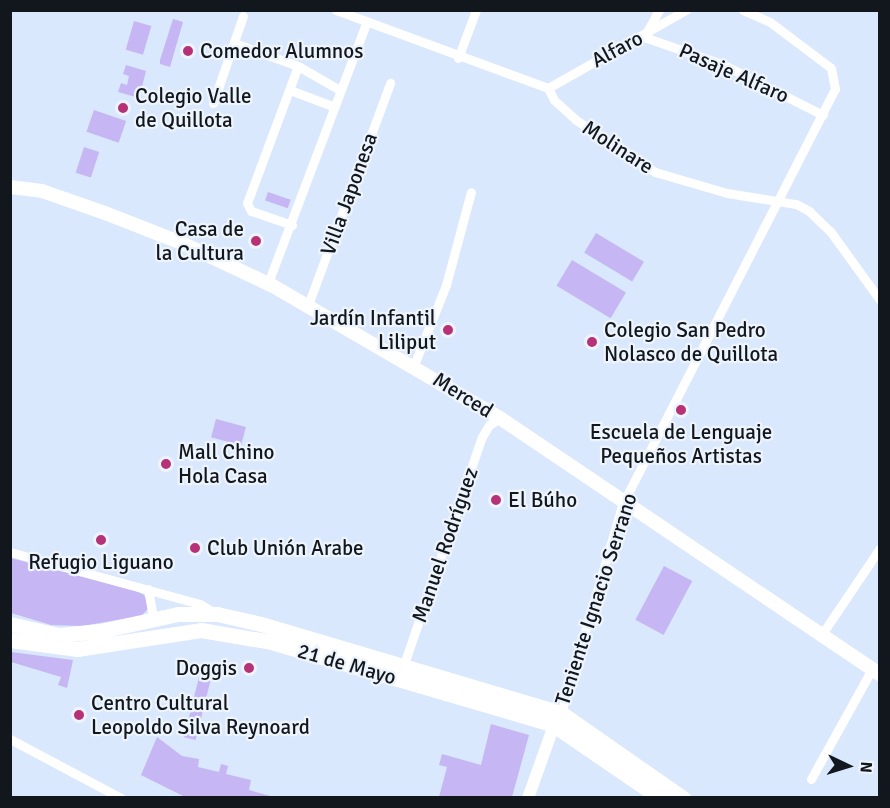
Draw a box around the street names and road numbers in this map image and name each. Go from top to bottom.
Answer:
street label: Alfaro [587,25,647,73]
street label: Pasaje Alfaro [675,38,793,108]
street label: Molinare [578,115,658,179]
street label: Villa Japonesa [315,129,383,259]
street label: Merced [428,367,498,423]
street label: Manuel Rodríguez [407,464,483,626]
street label: Teniente Ignacio Serrano [550,490,642,708]
street label: 21 de Mayo [295,638,399,690]

